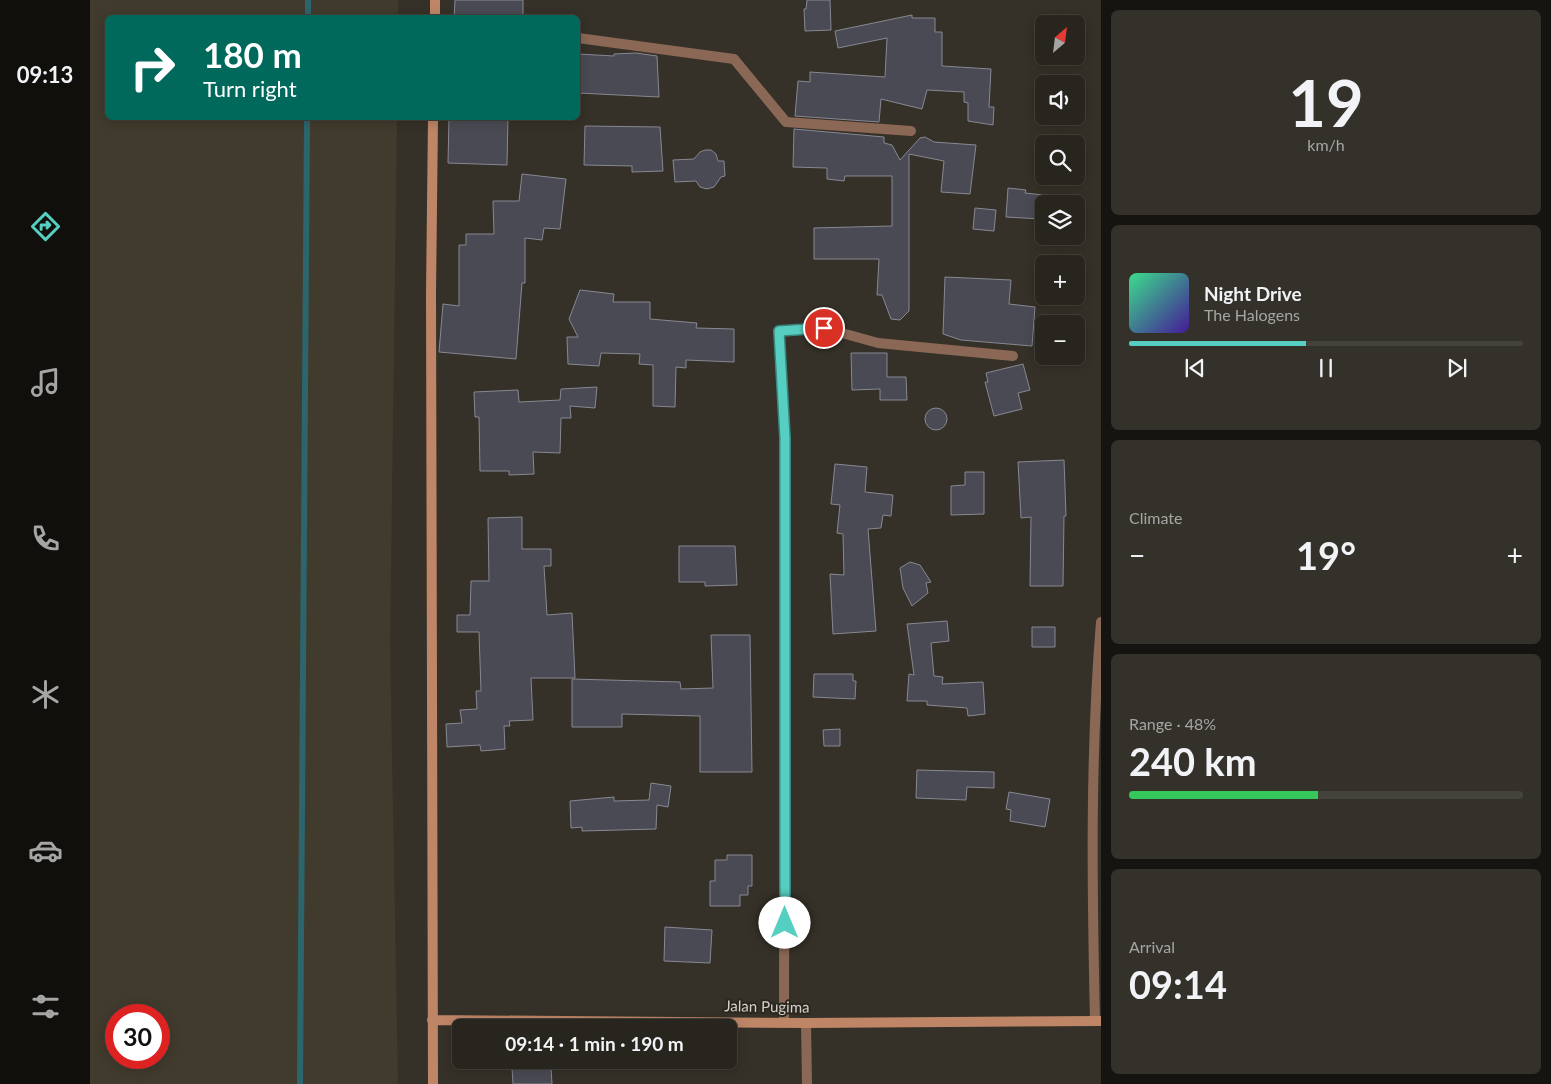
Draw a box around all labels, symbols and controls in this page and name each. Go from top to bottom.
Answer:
north arrow [1035,15,1085,65]
map controls [1035,15,1085,365]
text: 180 m [203,33,302,75]
icon: right [120,35,185,100]
text: 09:13 [17,61,73,88]
text: 19 [1288,63,1364,141]
text: Turn right [203,75,297,102]
button: sound [1035,75,1085,125]
button: search [1035,135,1085,185]
text: km/h [1307,135,1345,154]
button: layers [1035,195,1085,245]
icon: directions [28,209,63,244]
button: + [1035,255,1085,305]
text: Night Drive [1204,282,1302,305]
text: The Halogens [1204,305,1300,324]
pin [803,307,845,349]
icon: arrive [810,314,838,342]
button: − [1035,315,1085,365]
icon: previous [1181,354,1209,382]
icon: pause [1312,354,1340,382]
icon: next [1443,354,1471,382]
icon: music [28,365,63,400]
text: Climate [1129,508,1182,527]
icon: phone [28,521,63,556]
text: 19° [1296,532,1356,578]
text: − [1129,538,1145,572]
text: + [1507,538,1523,572]
icon: climate [28,677,63,712]
text: Range · 48% [1129,714,1216,733]
text: 240 km [1129,738,1257,784]
icon: car [28,833,63,868]
position arrow [758,896,810,948]
text: Arrival [1129,937,1175,956]
text: 09:14 [1129,961,1227,1007]
icon: filters [28,989,63,1024]
street label: Jalan Pugima [724,996,810,1016]
speed limit sign: 30 [105,1004,170,1069]
text: 09:14 · 1 min · 190 m [505,1032,684,1055]

